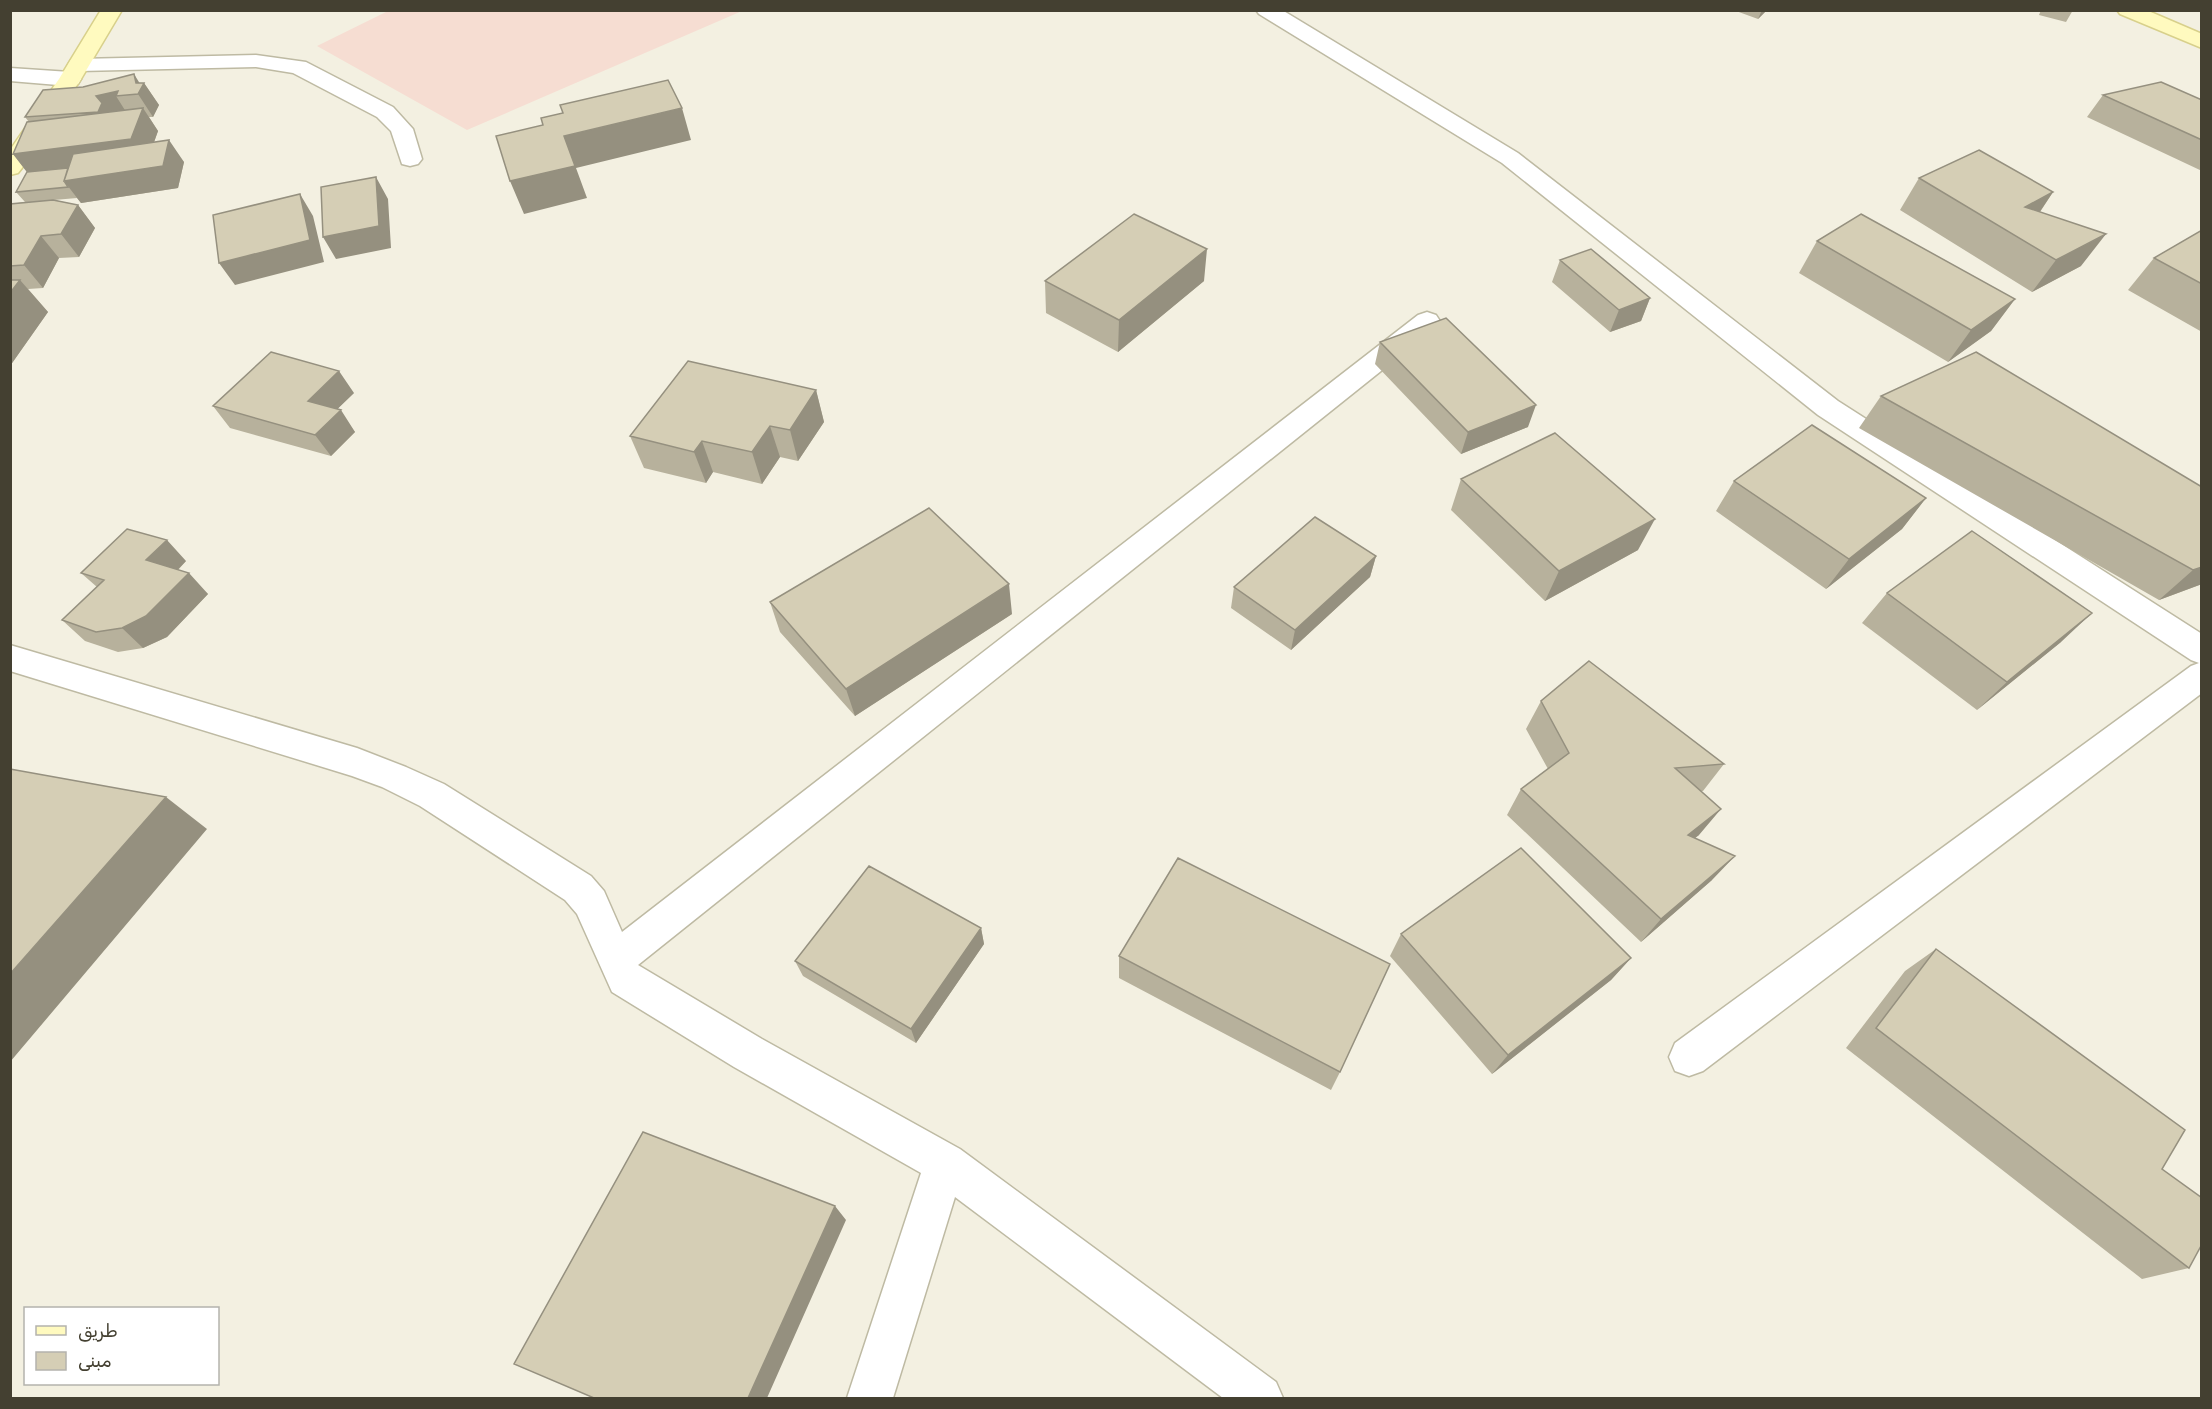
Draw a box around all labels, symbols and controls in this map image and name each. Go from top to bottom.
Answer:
legend [24,1307,219,1385]
text: طريق [78,1320,118,1342]
text: مبنى [78,1350,112,1372]

